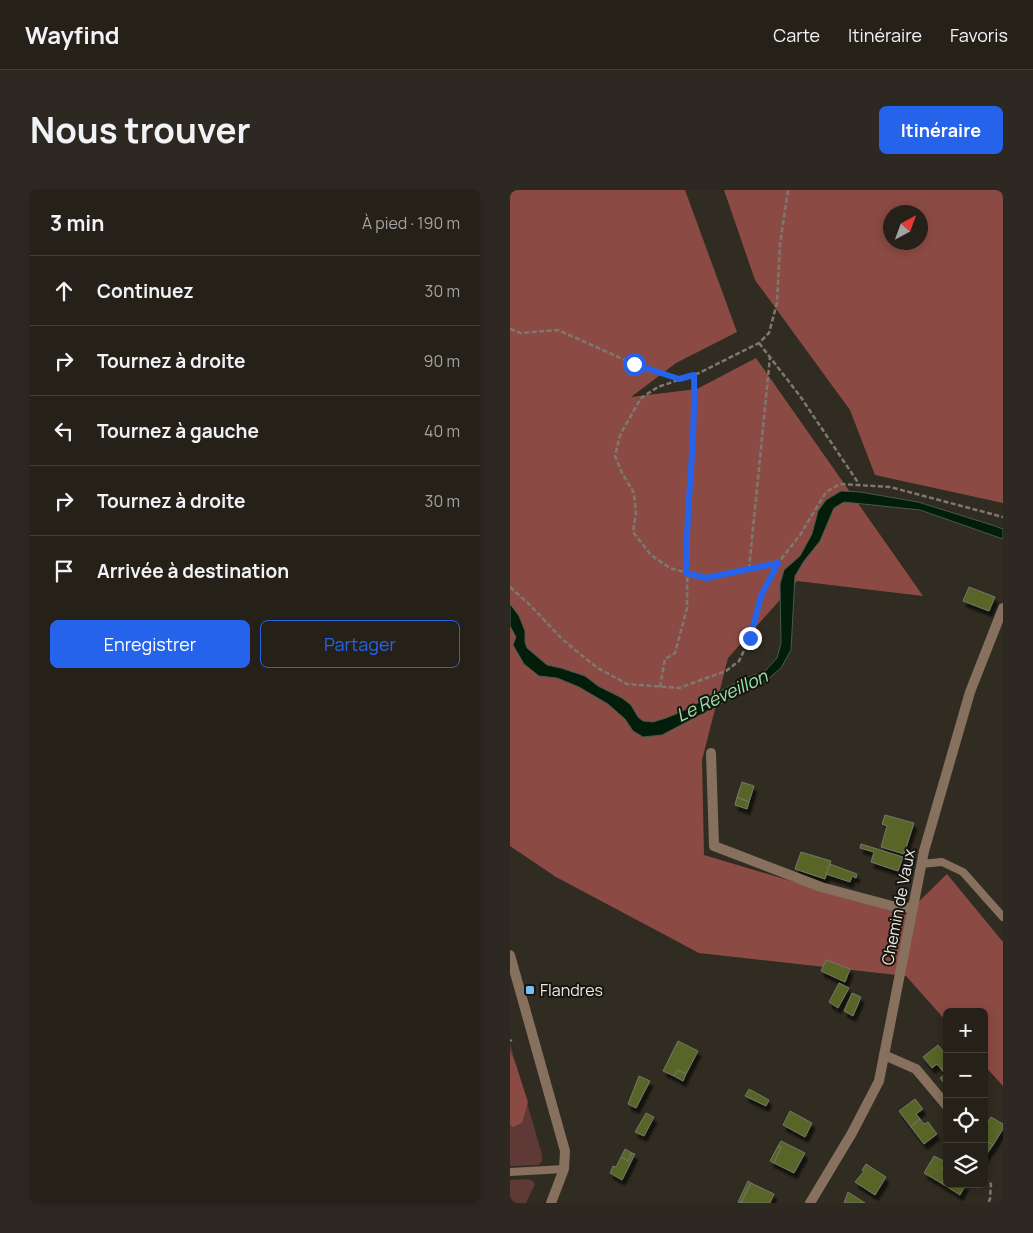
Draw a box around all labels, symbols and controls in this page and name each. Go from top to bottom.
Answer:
text: Wayfind [25,18,120,51]
text: Carte [773,23,820,47]
text: Itinéraire [848,23,922,47]
text: Favoris [950,23,1008,47]
text: Nous trouver [30,106,251,154]
button: Itinéraire [879,106,1003,154]
north arrow [883,205,928,250]
text: 3 min [50,209,104,237]
text: À pied · 190 m [362,212,460,234]
icon: ahead [50,277,78,305]
text: Continuez [97,278,194,304]
text: 30 m [425,280,460,302]
icon: right [50,347,78,375]
text: Tournez à droite [97,348,245,374]
text: 90 m [424,350,460,372]
route start [623,353,646,376]
icon: left [50,417,78,445]
text: Tournez à gauche [97,418,259,444]
text: 40 m [424,420,460,442]
icon: right [50,487,78,515]
text: Tournez à droite [97,488,245,514]
text: 30 m [425,490,460,512]
icon: arrive [50,557,78,585]
text: Arrivée à destination [97,558,289,584]
button: Enregistrer [50,620,250,668]
button: Partager [260,620,460,668]
route end [739,627,762,650]
water label: Le Réveillon [672,663,772,727]
street label: Chemin de Vaux [876,847,920,967]
place label: Flandres [540,979,603,1001]
marker: Flandres [524,984,536,996]
map controls [943,1008,988,1188]
button: + [943,1008,988,1053]
button: − [943,1053,988,1098]
button: locate [943,1098,988,1143]
button: layers [943,1143,988,1188]

